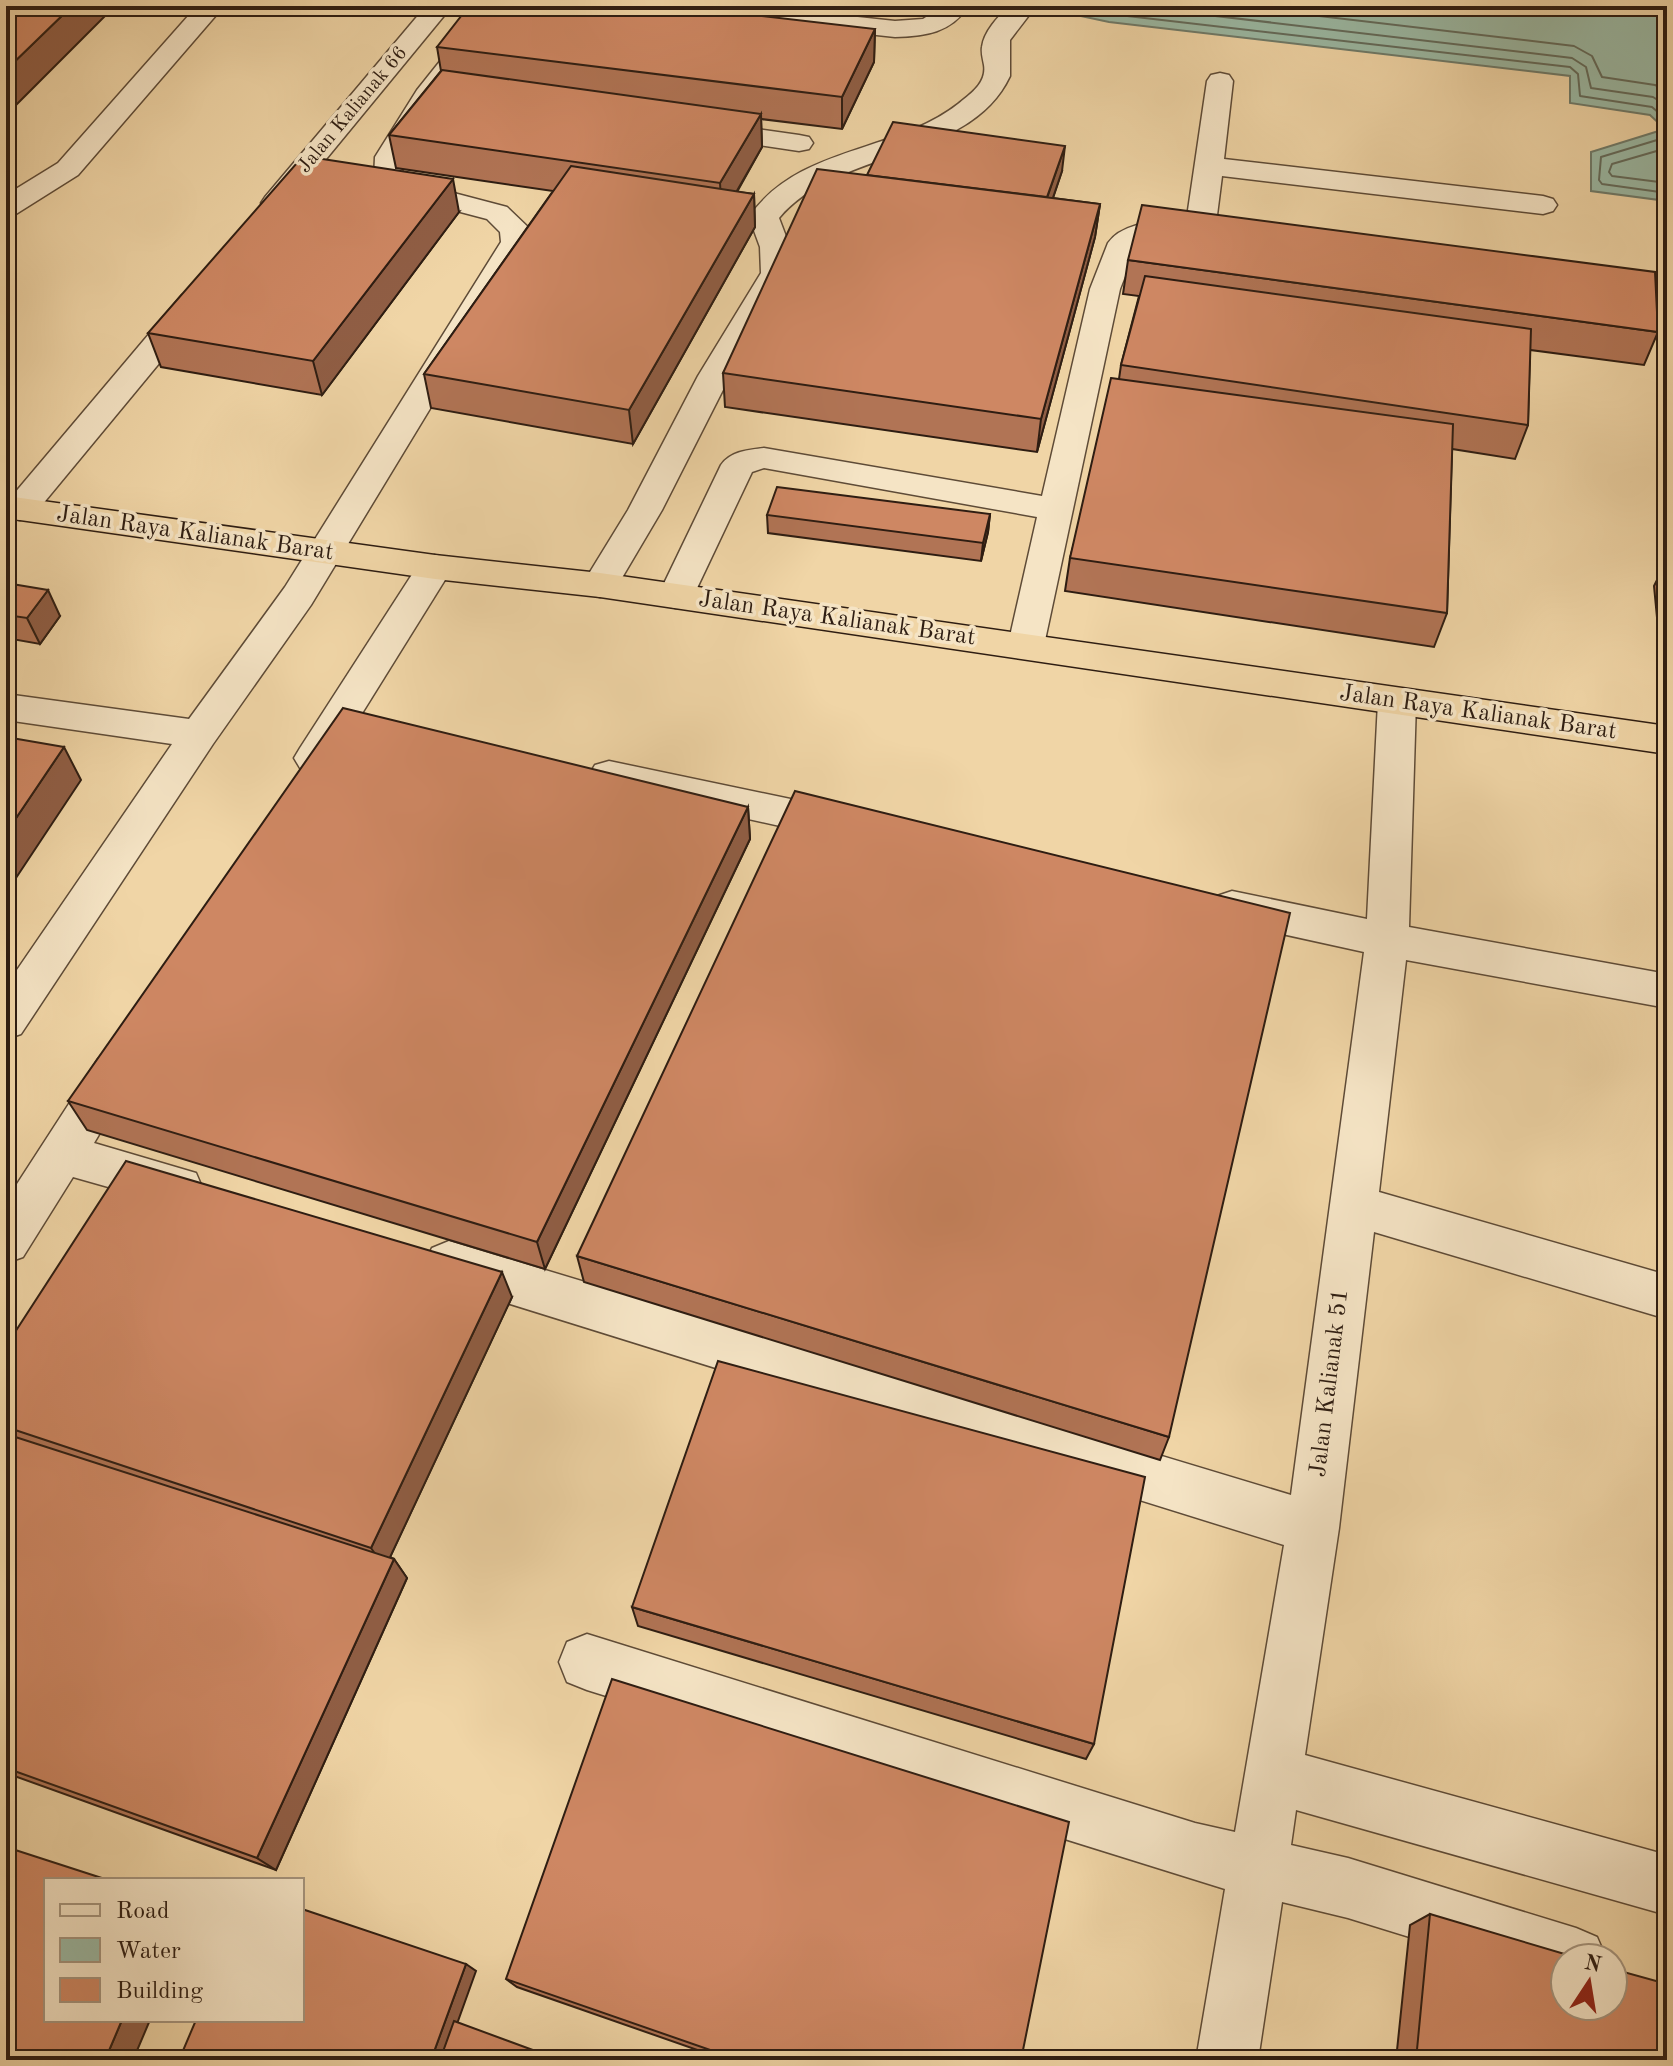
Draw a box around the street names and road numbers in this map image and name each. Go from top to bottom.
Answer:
street label: Jalan Kalianak 66 [295,43,411,177]
street label: Jalan Raya Kalianak Barat [55,503,335,565]
street label: Jalan Raya Kalianak Barat [697,588,977,650]
street label: Jalan Raya Kalianak Barat [1338,682,1618,744]
street label: Jalan Kalianak 51 [1307,1287,1353,1479]

